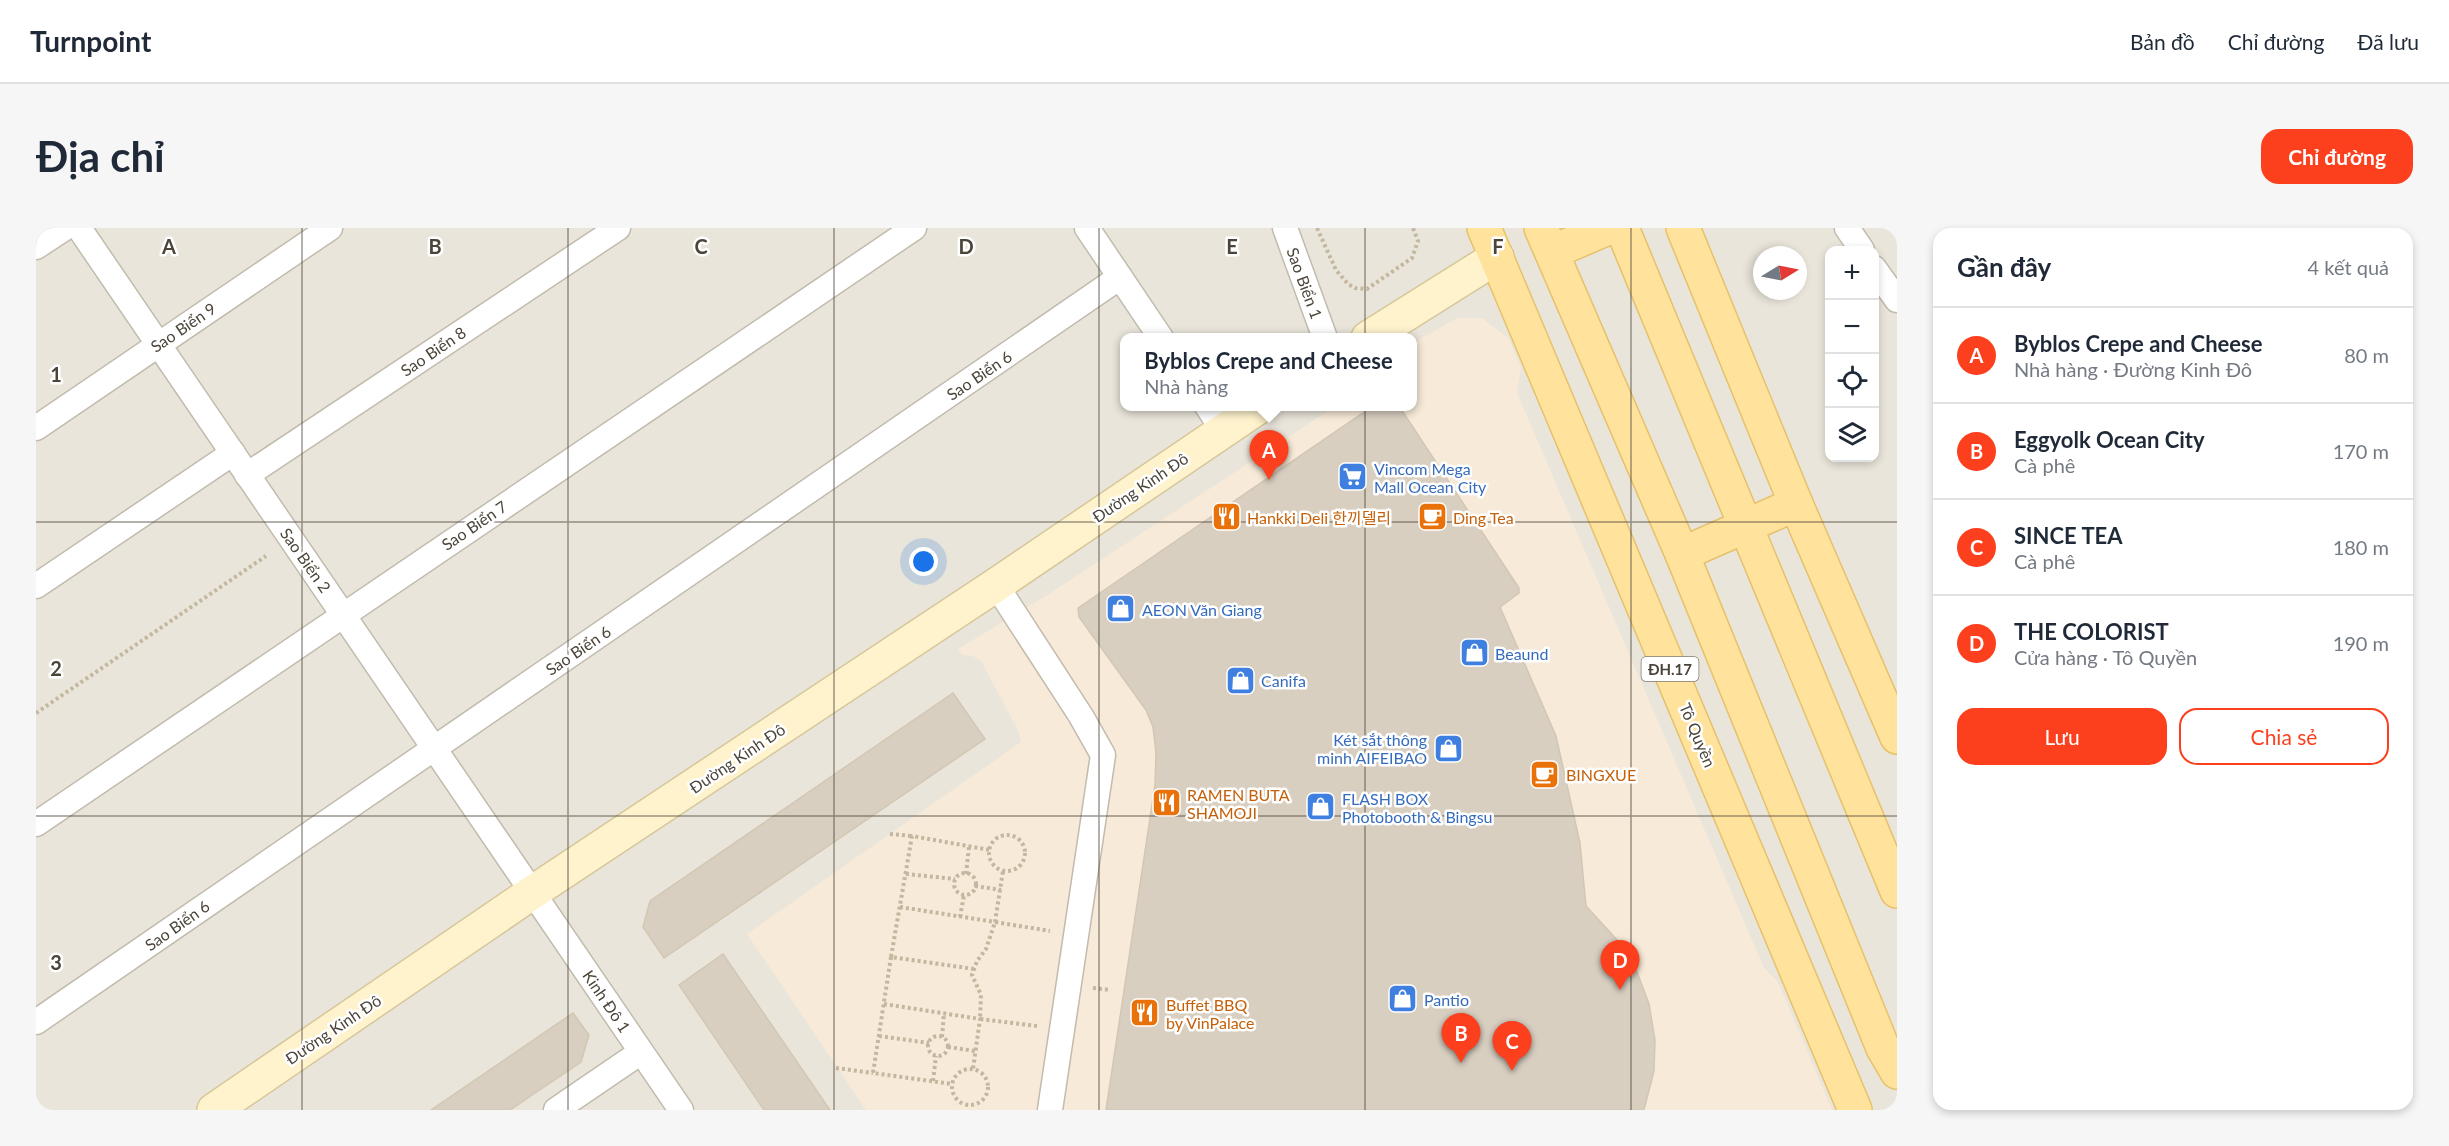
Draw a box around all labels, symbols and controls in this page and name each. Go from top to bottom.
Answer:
text: Turnpoint [30,24,151,58]
text: Bản đồ [2130,29,2195,54]
text: Chỉ đường [2228,29,2324,54]
text: Đã lưu [2357,29,2419,54]
button: Chỉ đường [2261,129,2413,184]
text: Địa chỉ [36,131,165,181]
text: A [161,234,176,258]
text: B [428,234,442,258]
text: C [694,234,708,258]
text: D [958,234,974,258]
text: E [1226,234,1238,258]
text: F [1492,234,1504,258]
street label: Sao Biển 1 [1283,245,1327,321]
north arrow [1753,246,1807,300]
map controls [1825,246,1879,462]
button: + [1825,246,1879,300]
text: Gần đây [1957,251,2051,283]
text: 4 kết quả [2308,255,2389,279]
street label: Sao Biển 9 [147,298,219,356]
button: − [1825,300,1879,354]
street label: Sao Biển 8 [397,322,469,380]
text: Byblos Crepe and Cheese [2014,330,2263,357]
popup [1120,333,1417,411]
text: A [1970,343,1983,367]
text: 80 m [2344,343,2389,367]
street label: Sao Biển 6 [943,346,1015,404]
text: Byblos Crepe and Cheese [1144,347,1393,374]
button: locate [1825,354,1879,408]
text: Nhà hàng · Đường Kinh Đô [2014,357,2252,381]
text: 1 [50,362,62,386]
text: Nhà hàng [1144,374,1228,398]
button: layers [1825,408,1879,462]
text: Eggyolk Ocean City [2014,426,2205,453]
pin: A [1250,430,1288,480]
text: B [1970,439,1983,463]
text: 170 m [2333,439,2389,463]
street label: Đường Kinh Đô [1089,448,1191,526]
text: Cà phê [2014,453,2075,477]
place label: Vincom Mega Mall Ocean City [1374,459,1487,496]
supermarket icon: Vincom Mega Mall Ocean City [1337,461,1369,493]
street label: Sao Biển 7 [438,496,510,554]
restaurant icon: Hankki Deli 한끼델리 [1210,501,1242,533]
cafe icon: Ding Tea [1416,501,1448,533]
place label: Hankki Deli 한끼델리 [1247,508,1391,527]
place label: Ding Tea [1453,508,1514,527]
text: SINCE TEA [2014,522,2123,549]
street label: Sao Biển 2 [277,524,335,596]
text: C [1970,535,1983,559]
text: 180 m [2333,535,2389,559]
your location [909,547,938,576]
text: Cà phê [2014,549,2075,573]
shop icon: AEON Văn Giang [1105,593,1137,625]
place label: AEON Văn Giang [1142,600,1262,619]
text: THE COLORIST [2014,618,2169,645]
street label: Sao Biển 6 [542,621,614,679]
text: D [1969,631,1984,655]
text: 190 m [2333,631,2389,655]
shop icon: Beaund [1458,637,1490,669]
place label: Beaund [1495,644,1548,663]
text: Cửa hàng · Tô Quyền [2014,645,2197,669]
text: 2 [50,656,62,680]
road number: ĐH.17 [1642,657,1698,681]
shop icon: Canifa [1224,664,1256,696]
place label: Canifa [1261,671,1306,690]
street label: Tô Quyền [1676,700,1720,770]
button: Lưu [1957,708,2167,765]
button: Chia sẻ [2179,708,2389,765]
street label: Đường Kinh Đô [686,719,788,797]
place label: Két sắt thông minh AIFEIBAO [1317,730,1427,767]
shop icon: Két sắt thông minh AIFEIBAO [1432,732,1464,764]
cafe icon: BINGXUE [1529,758,1561,790]
place label: BINGXUE [1566,765,1636,784]
place label: RAMEN BUTA SHAMOJI [1187,785,1290,822]
restaurant icon: RAMEN BUTA SHAMOJI [1150,787,1182,819]
place label: FLASH BOX Photobooth & Bingsu [1342,789,1493,826]
shop icon: FLASH BOX Photobooth & Bingsu [1305,791,1337,823]
street label: Sao Biển 6 [141,896,213,954]
pin: D [1600,940,1640,990]
text: 3 [50,950,62,974]
street label: Kinh Đô 1 [579,966,635,1036]
shop icon: Pantio [1387,983,1419,1015]
street label: Đường Kinh Đô [282,990,384,1068]
place label: Pantio [1424,990,1469,1009]
place label: Buffet BBQ by VinPalace [1166,995,1255,1032]
restaurant icon: Buffet BBQ by VinPalace [1129,997,1161,1029]
pin: B [1442,1014,1480,1063]
pin: C [1492,1022,1532,1071]

